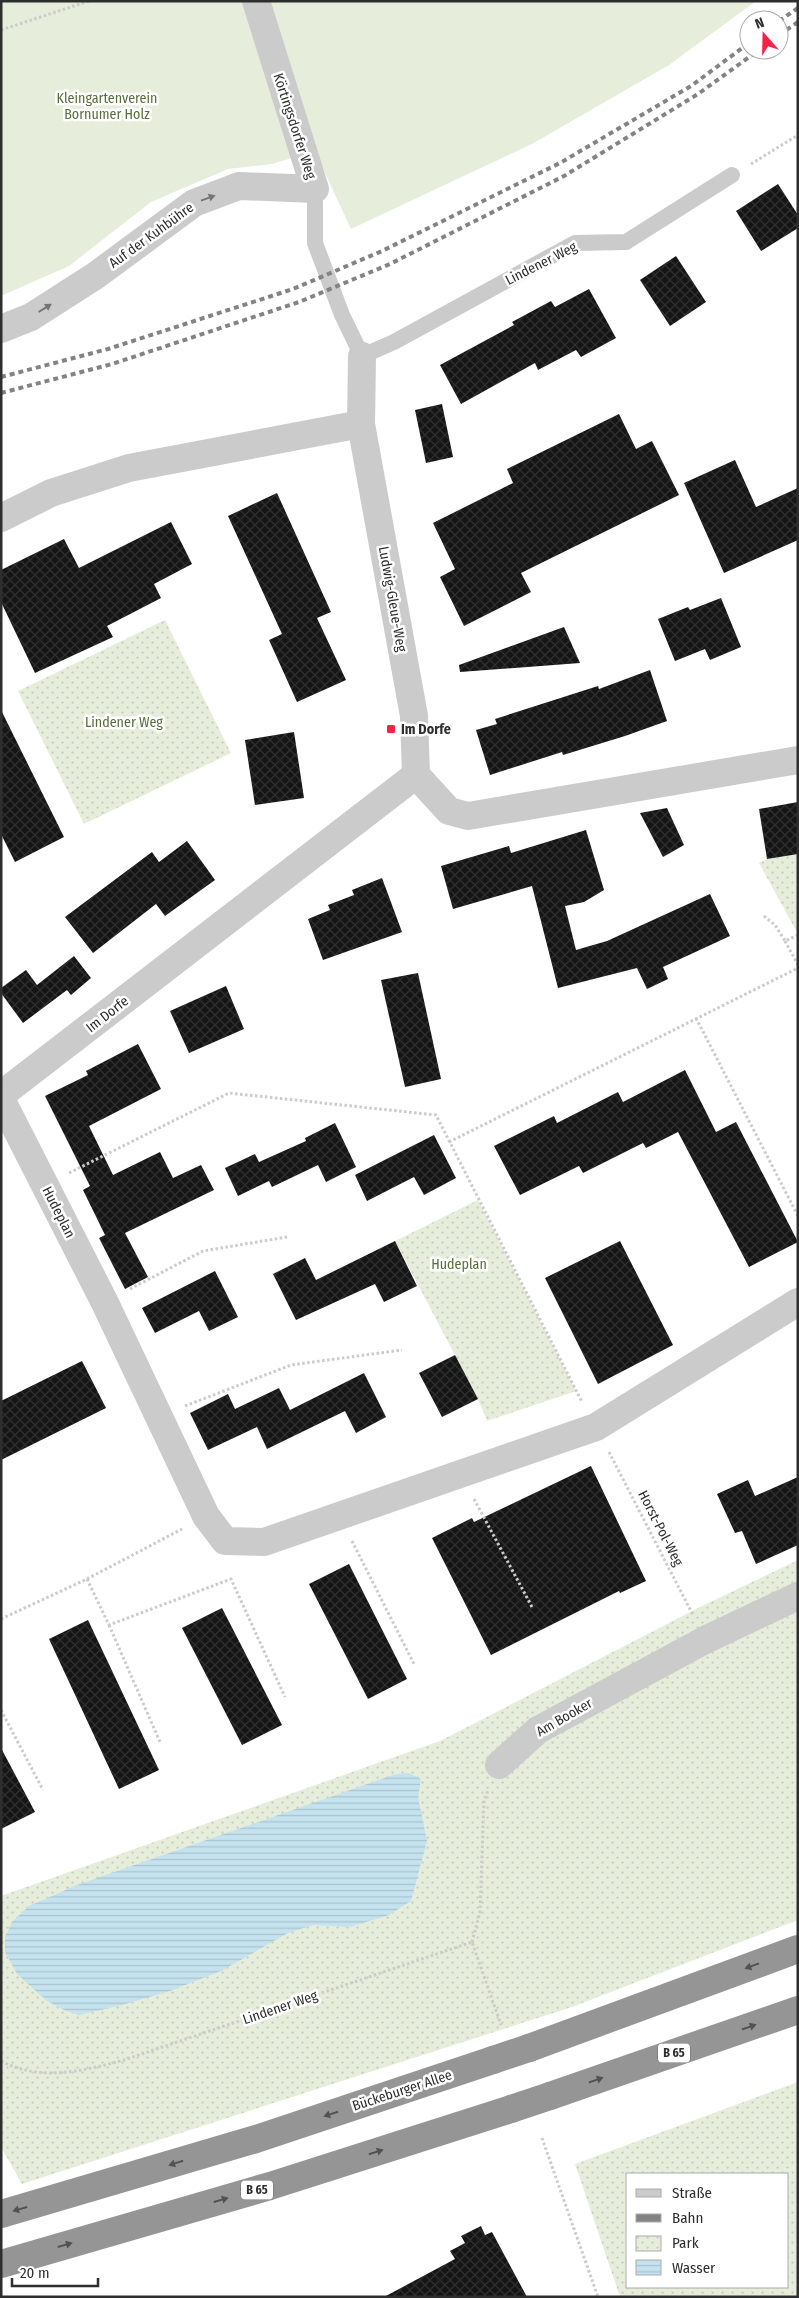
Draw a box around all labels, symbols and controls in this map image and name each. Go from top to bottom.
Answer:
north arrow [739,10,789,60]
text: N [753,14,767,33]
street label: Körtingsdorfer Weg [269,71,320,182]
park label: Kleingartenverein Bornumer Holz [57,90,157,123]
one-way arrow [201,194,216,202]
street label: Auf der Kuhbühre [106,199,197,272]
street label: Lindener Weg [503,238,580,289]
one-way arrow [38,303,52,312]
street label: Ludwig-Gleue-Weg [375,545,410,654]
park label: Lindener Weg [85,714,163,731]
place label: Im Dorfe [401,721,451,738]
marker: Im Dorfe [385,723,397,735]
street label: Im Dorfe [83,993,132,1036]
street label: Hudeplan [38,1184,79,1241]
park label: Hudeplan [431,1256,487,1273]
street label: Horst-Pol-Weg [634,1488,687,1569]
street label: Am Booker [533,1695,595,1740]
one-way arrow [744,1962,759,1970]
street label: Lindener Weg [241,1987,320,2028]
one-way arrow [742,2023,757,2030]
road number: B 65 [658,2044,690,2062]
street label: Bückeburger Allee [350,2066,454,2115]
one-way arrow [588,2076,603,2083]
one-way arrow [323,2111,338,2118]
one-way arrow [369,2148,384,2156]
one-way arrow [168,2159,183,2167]
legend [626,2173,789,2288]
road number: B 65 [241,2180,273,2200]
text: Straße [672,2184,712,2202]
one-way arrow [214,2196,229,2204]
one-way arrow [12,2205,27,2213]
text: Bahn [672,2209,703,2227]
text: Park [672,2234,699,2252]
one-way arrow [58,2241,73,2249]
scale bar [12,2256,99,2288]
text: Wasser [672,2259,716,2277]
text: 20 m [20,2264,50,2282]

